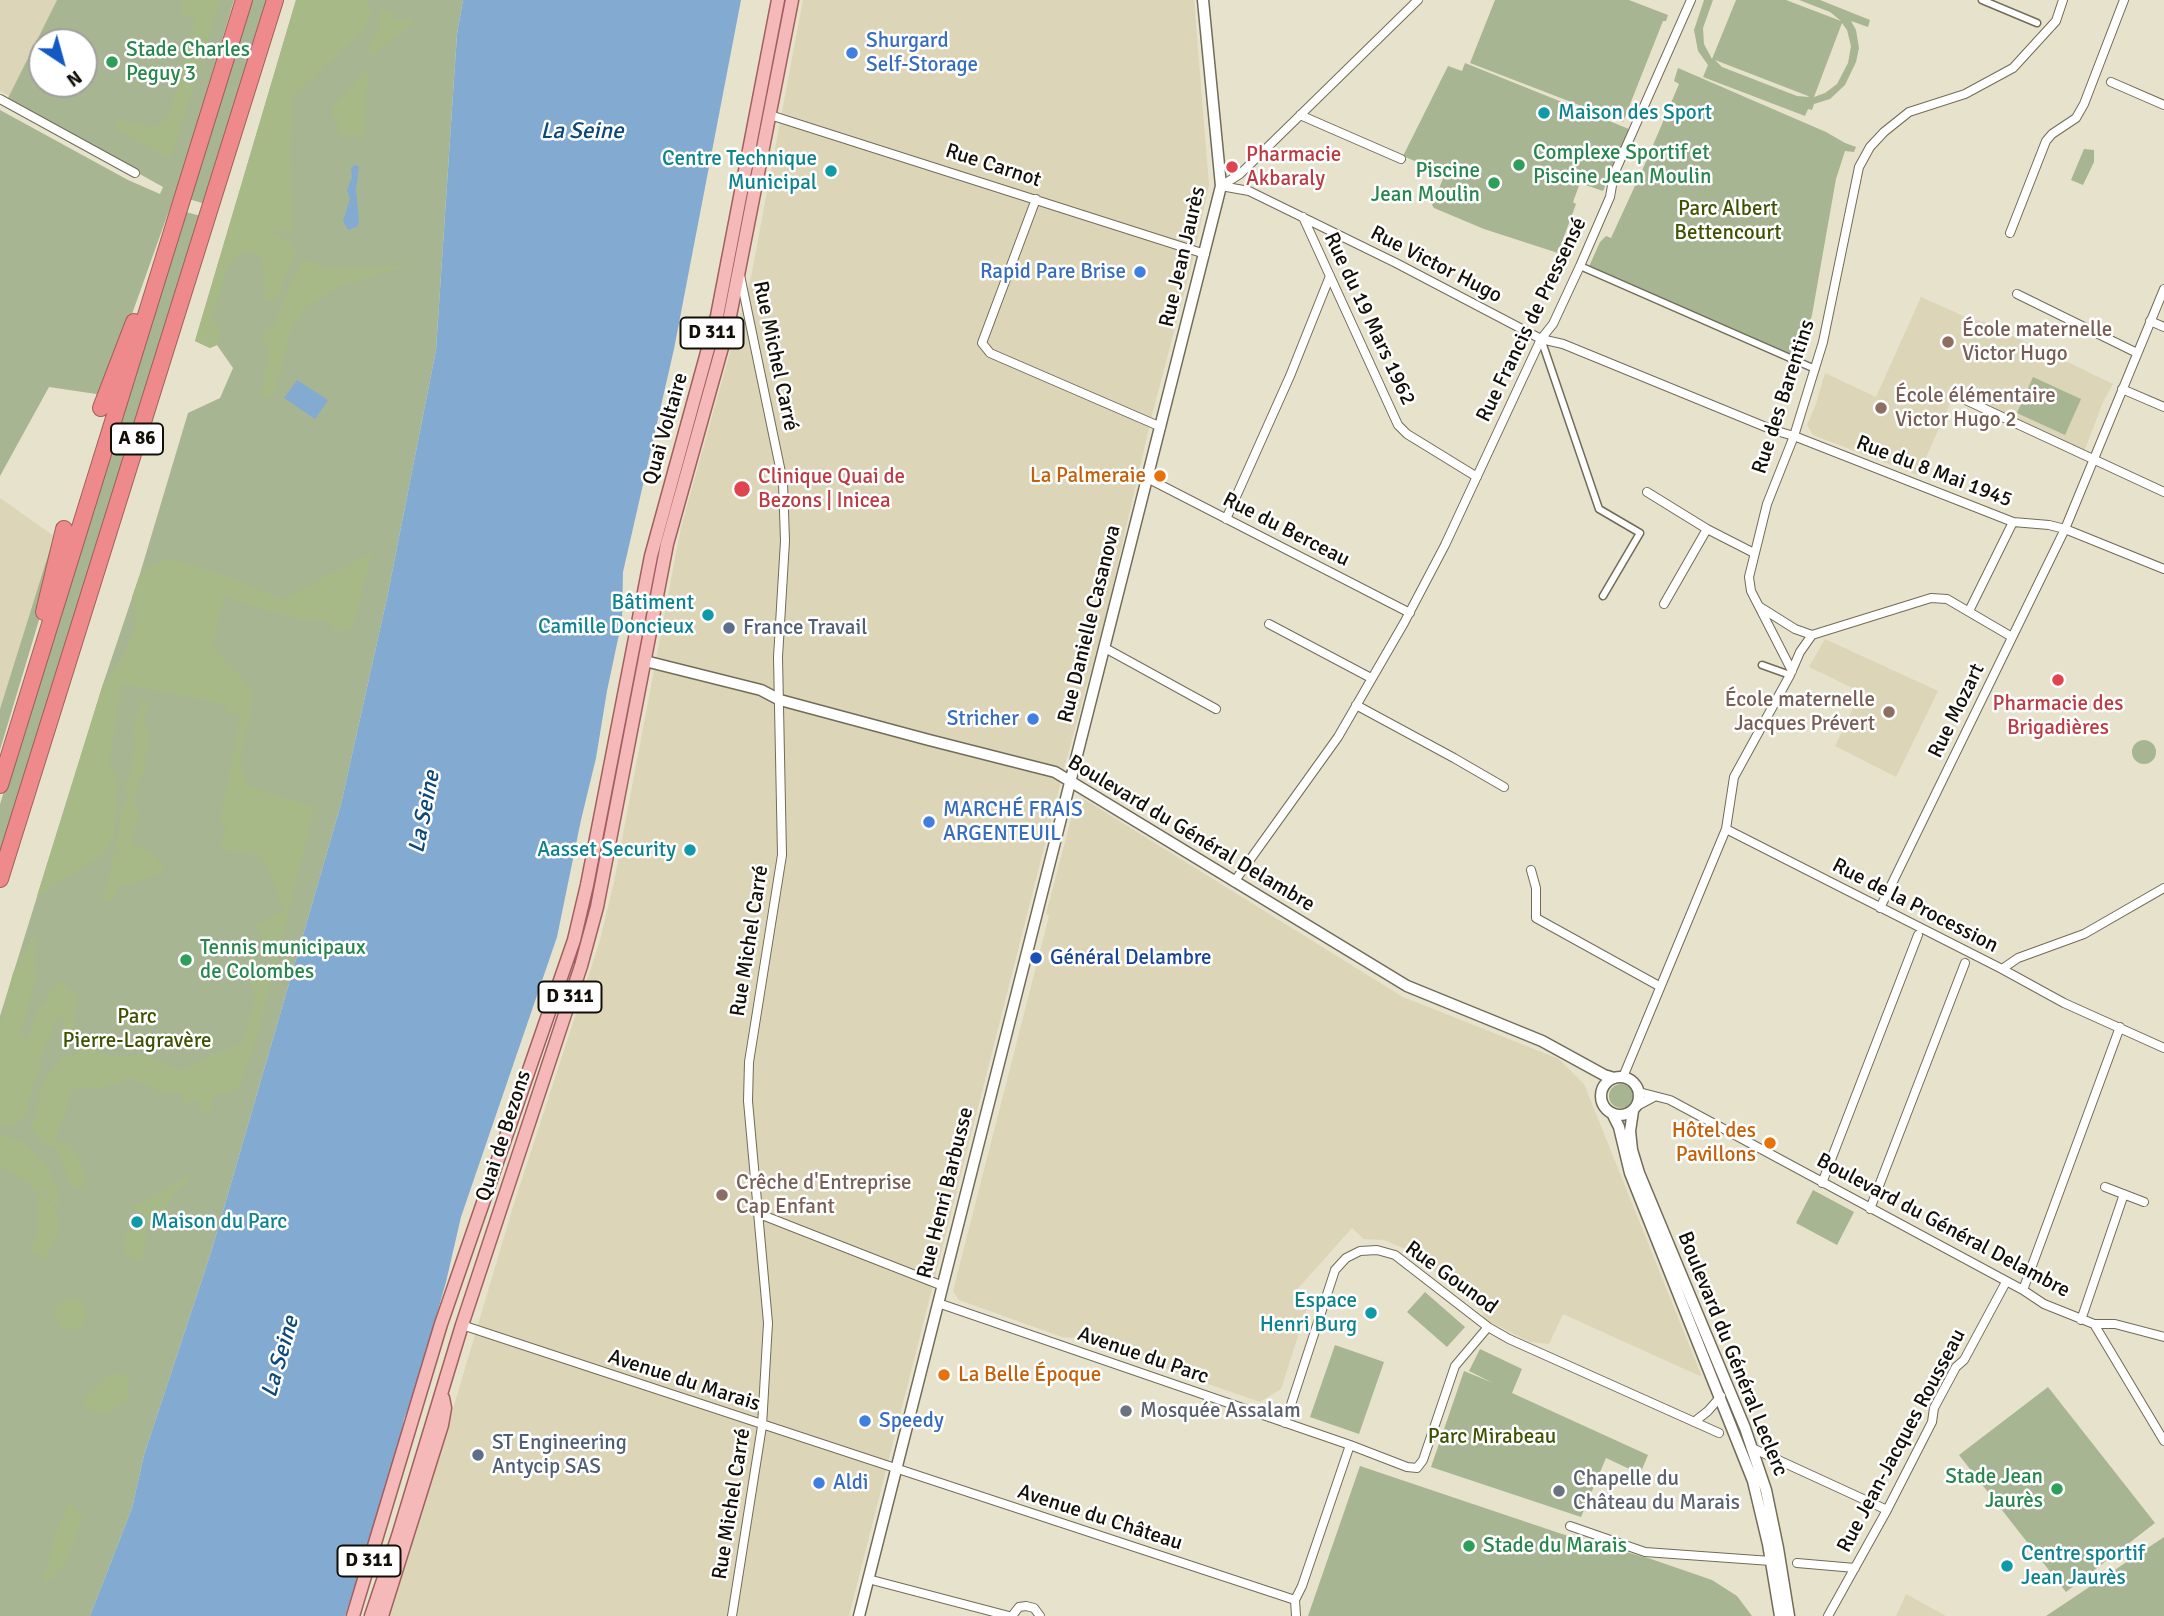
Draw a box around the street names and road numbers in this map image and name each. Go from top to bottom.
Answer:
street label: Rue Carnot [942,139,1044,193]
street label: Rue Jean Jaurès [1155,184,1211,330]
street label: Rue Francis de Pressensé [1472,214,1592,426]
street label: Rue Victor Hugo [1366,221,1506,309]
street label: Rue du 19 Mars 1962 [1318,229,1420,409]
street label: Rue Michel Carré [747,279,803,433]
street label: Rue des Barentins [1747,317,1821,477]
road number: D 311 [680,318,744,348]
street label: Quai Voltaire [638,370,694,488]
road number: A 86 [111,424,163,454]
street label: Rue du 8 Mai 1945 [1852,431,2016,513]
street label: Rue du Berceau [1218,487,1354,573]
street label: Rue Danielle Casanova [1053,523,1127,725]
street label: Rue Mozart [1923,660,1991,762]
street label: Boulevard du Général Delambre [1063,750,1319,918]
street label: Rue de la Procession [1828,853,2002,959]
street label: Rue Michel Carré [726,864,774,1018]
road number: D 311 [538,981,602,1012]
street label: Quai de Bezons [471,1067,537,1205]
street label: Rue Henri Barbusse [913,1105,979,1281]
street label: Boulevard du Général Delambre [1812,1148,2074,1304]
street label: Boulevard du Général Leclerc [1671,1228,1793,1480]
street label: Rue Gounod [1400,1236,1502,1320]
street label: Avenue du Parc [1074,1322,1212,1390]
street label: Rue Jean-Jacques Rousseau [1832,1325,1972,1557]
street label: Avenue du Marais [605,1345,763,1417]
street label: Rue Michel Carré [708,1427,756,1581]
street label: Avenue du Château [1014,1479,1186,1557]
road number: D 311 [338,1546,400,1576]

